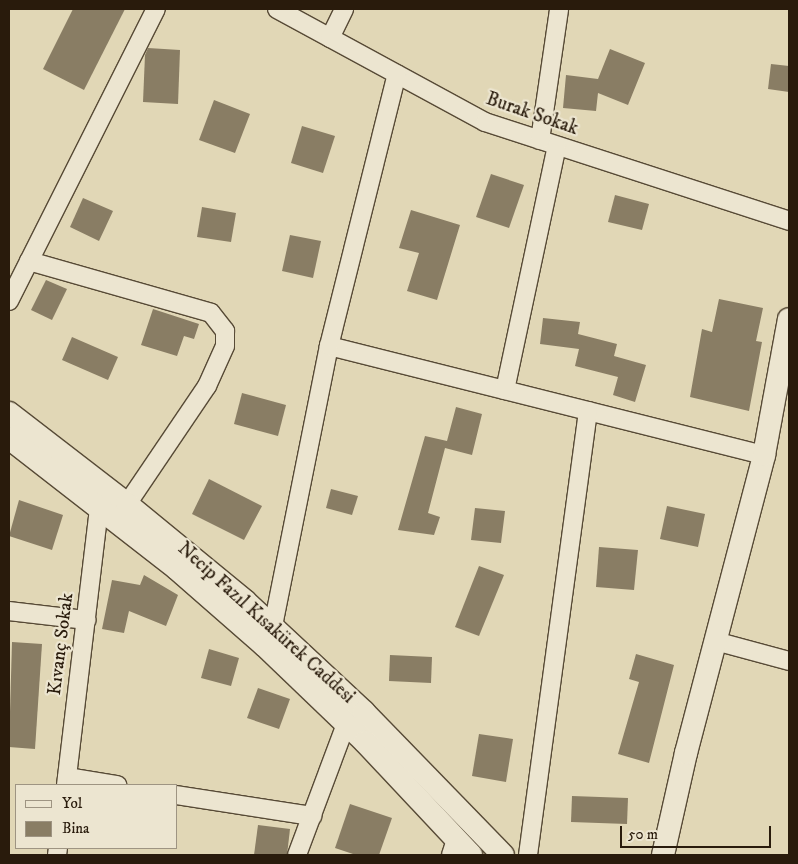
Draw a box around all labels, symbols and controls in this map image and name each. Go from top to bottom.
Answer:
street label: Burak Sokak [483,88,581,140]
street label: Necip Fazıl Kısakürek Caddesi [173,538,359,708]
street label: Kıvanç Sokak [43,592,79,696]
legend [15,784,178,849]
text: Yol [62,794,82,813]
scale bar [623,816,774,848]
text: Bina [62,819,90,838]
text: 50 m [628,825,658,844]

